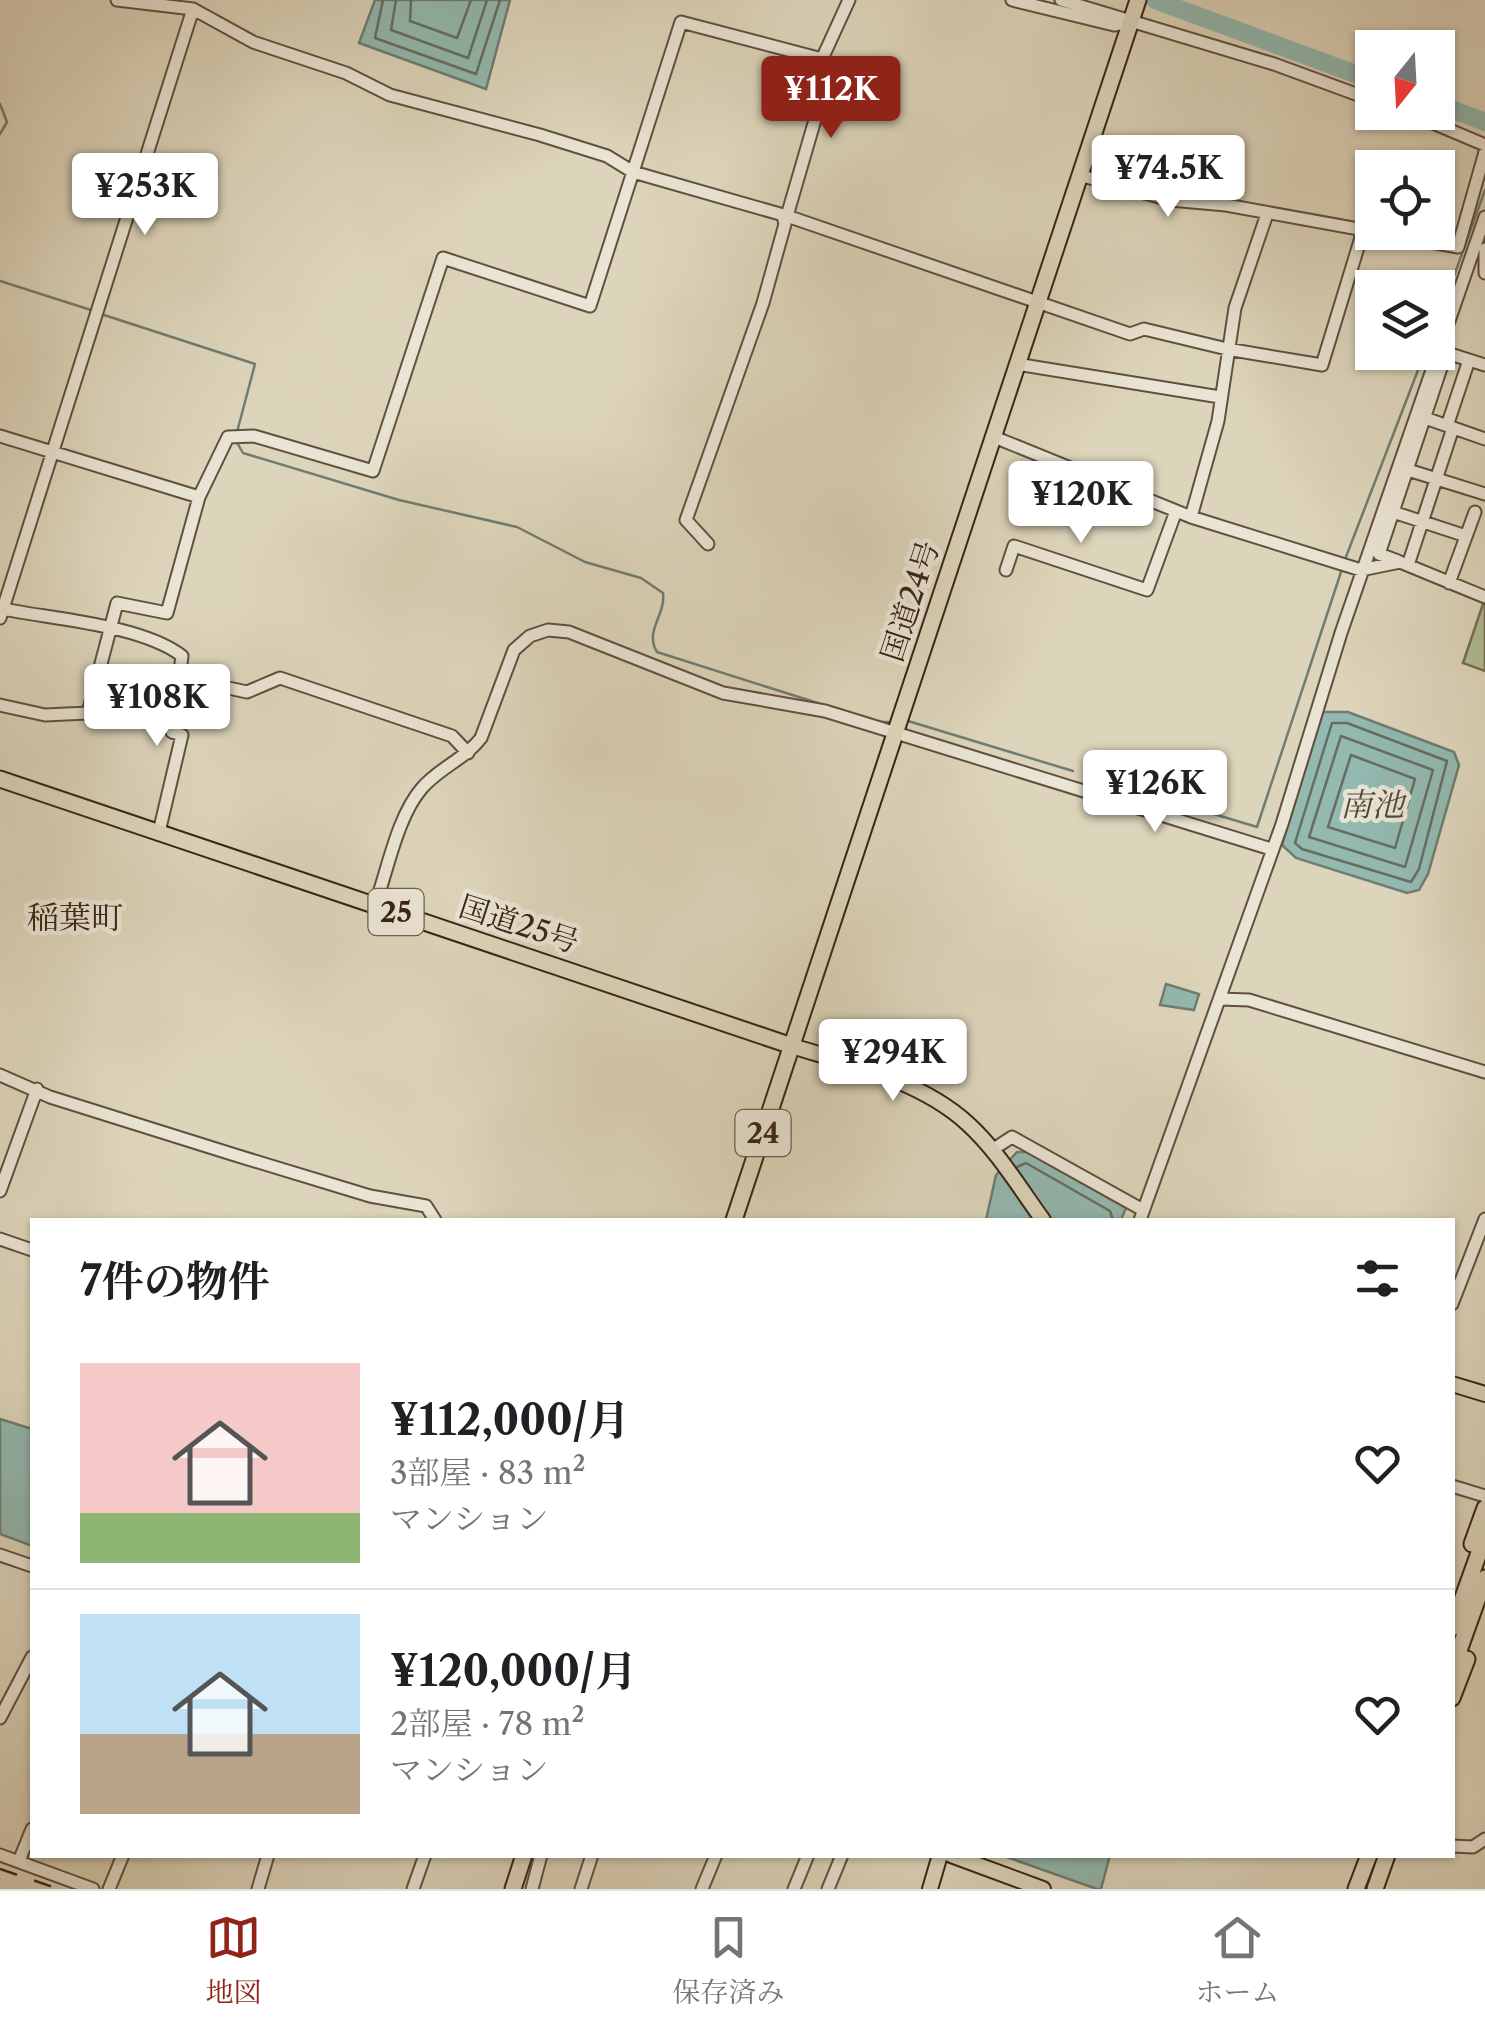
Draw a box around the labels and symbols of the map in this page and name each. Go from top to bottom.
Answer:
north arrow [1355,30,1455,130]
pin: ¥112K [761,56,901,141]
pin: ¥74.5K [1087,135,1249,220]
pin: ¥253K [75,153,215,238]
pin: ¥120K [1011,461,1151,546]
street label: 国道24号 [873,536,947,666]
pin: ¥108K [87,664,227,749]
pin: ¥126K [1085,750,1225,835]
water label: 南池 [1340,785,1407,824]
street label: 国道25号 [455,887,583,961]
road number: 25 [368,889,424,935]
district label: 稲葉町 [27,898,123,937]
pin: ¥294K [823,1019,963,1104]
road number: 24 [736,1110,790,1156]

